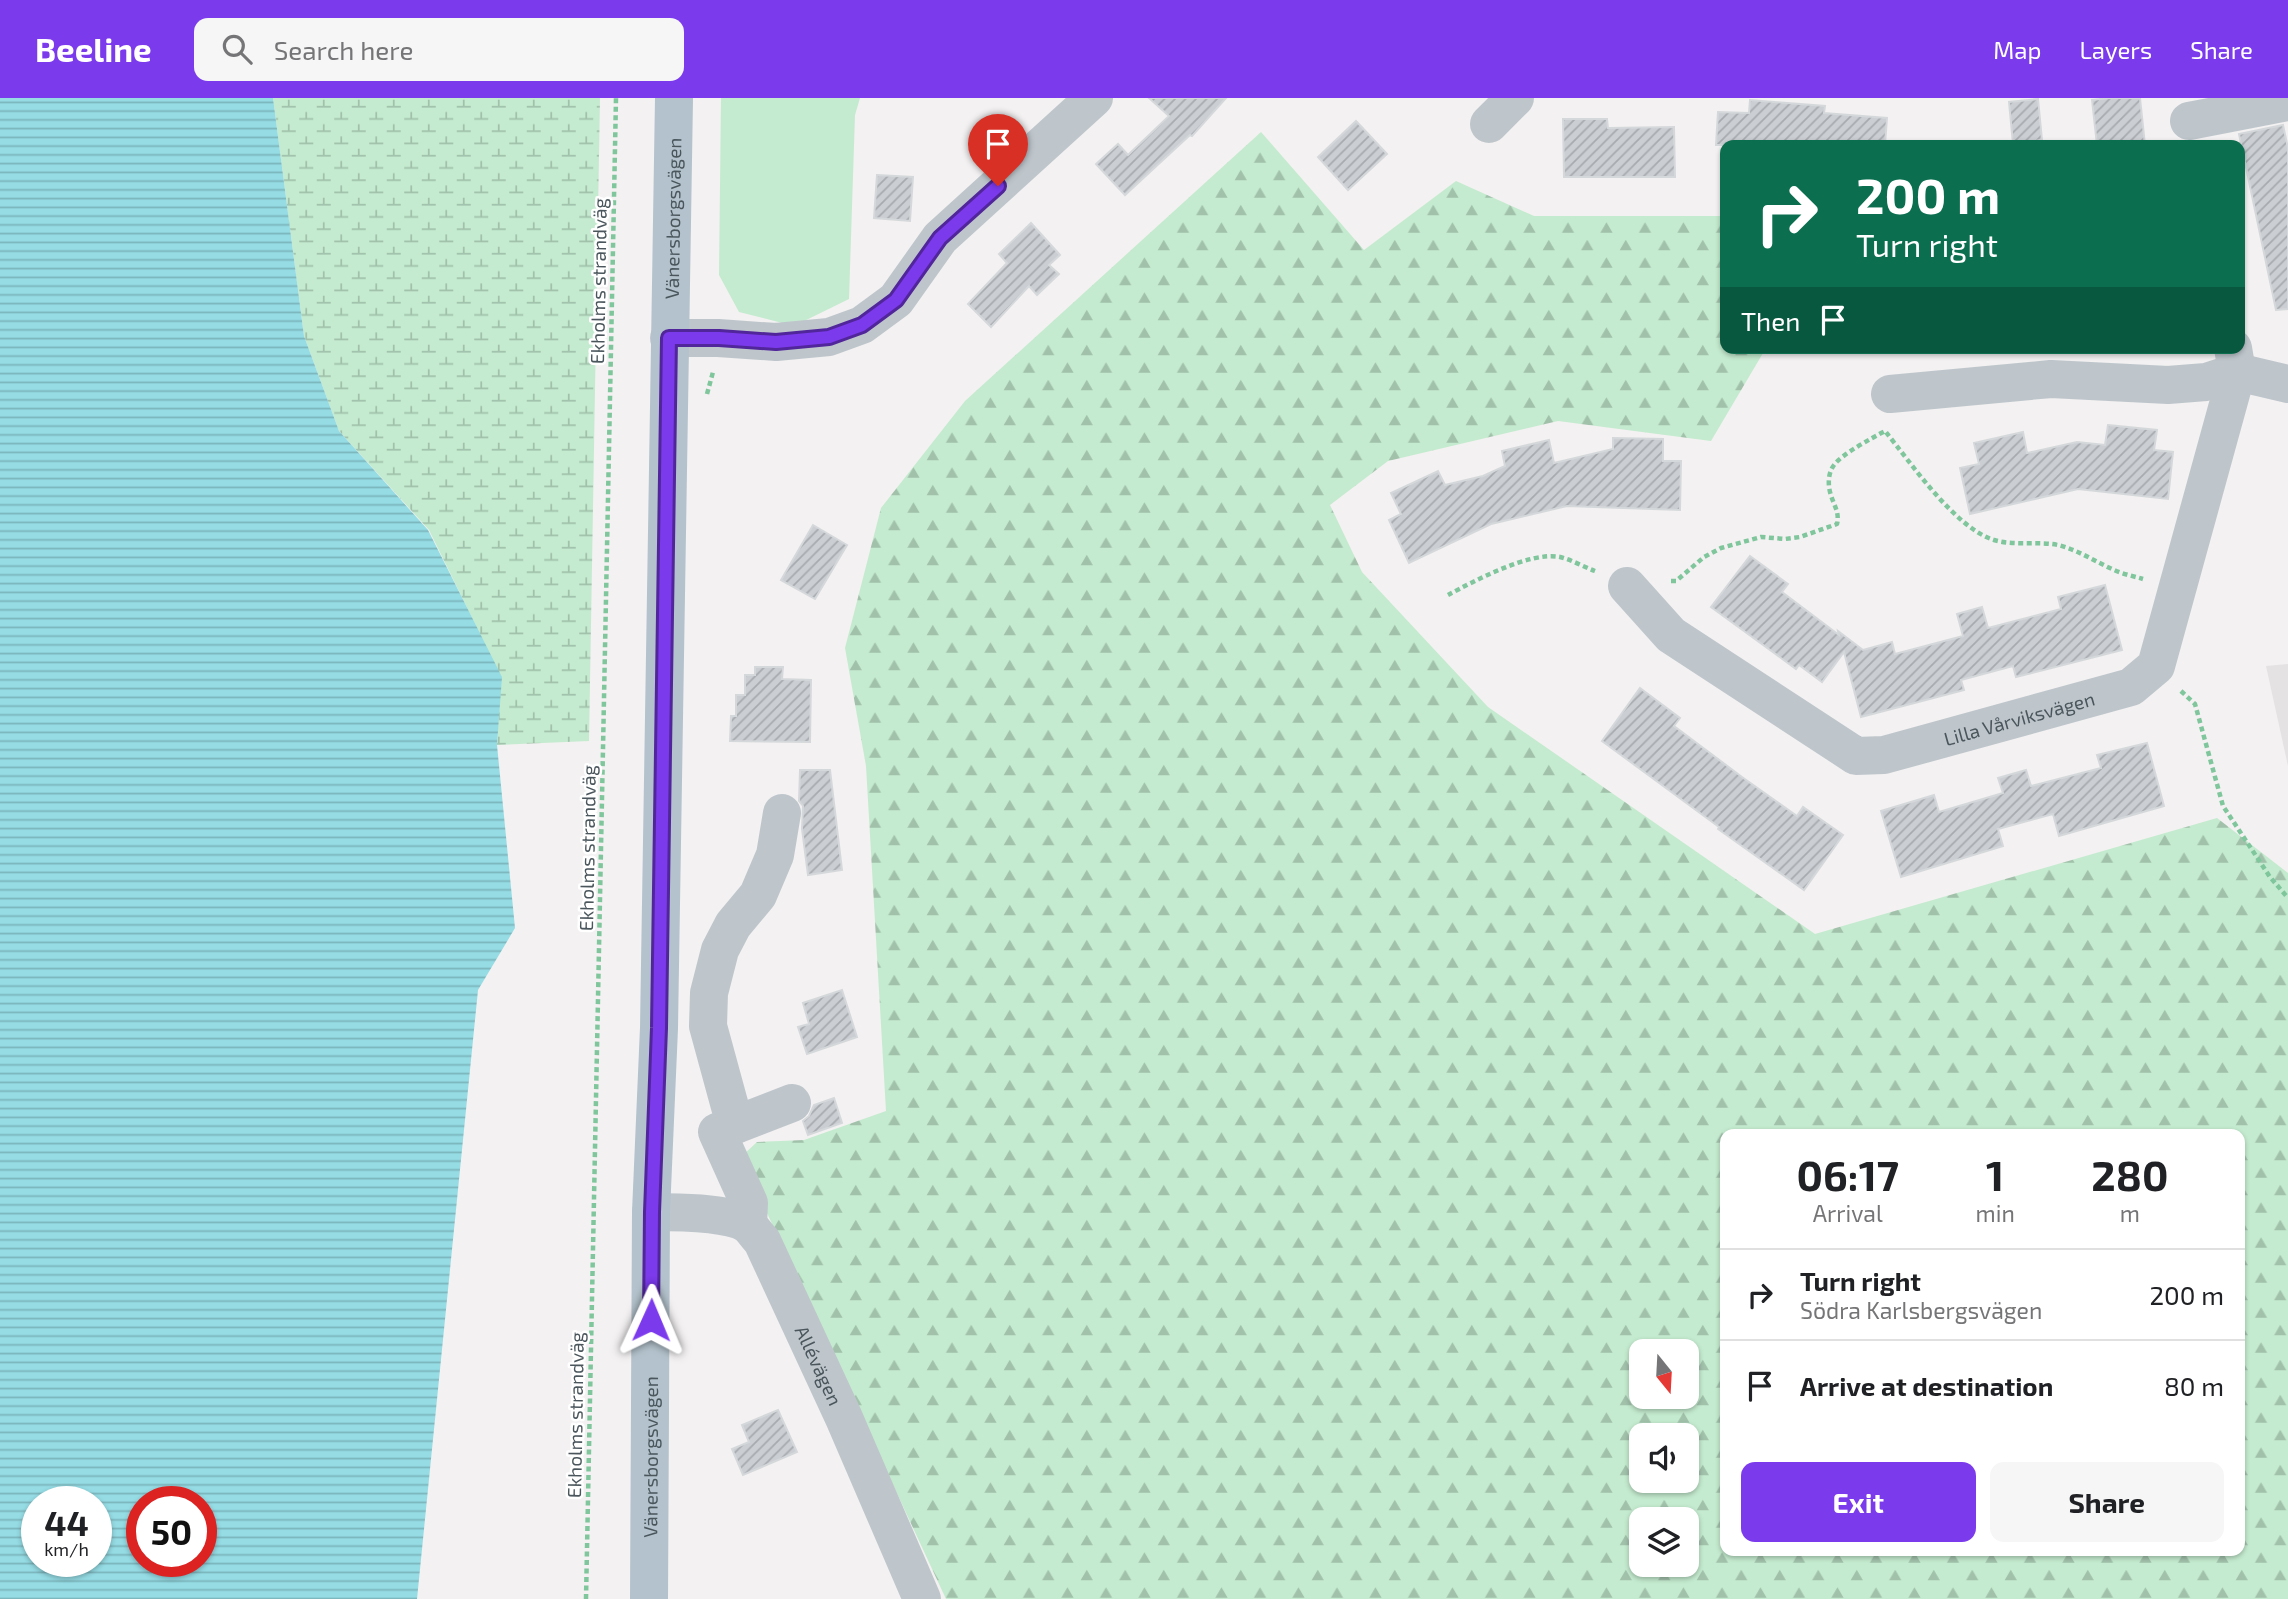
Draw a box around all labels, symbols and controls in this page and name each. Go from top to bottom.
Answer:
search box [194,18,684,81]
text: Beeline [35,29,152,69]
icon: search [218,30,256,68]
text: Search here [274,34,413,65]
text: Map [1993,35,2041,64]
text: Layers [2079,35,2152,64]
text: Share [2190,35,2253,64]
pin [968,114,1028,186]
icon: arrive [979,125,1017,163]
street label: Vänersborgsvägen [659,137,685,299]
text: 200 m [1856,165,2000,224]
icon: right [1741,168,1832,259]
street label: Ekholms strandväg [585,197,611,364]
text: Turn right [1856,225,1998,263]
icon: arrive [1814,301,1852,339]
text: Then [1741,305,1800,336]
street label: Lilla Vårviksvägen [1941,686,2097,750]
street label: Ekholms strandväg [574,764,600,931]
text: 06:17 [1797,1149,1899,1199]
text: 1 [1986,1149,2004,1199]
text: 280 [2091,1149,2168,1199]
text: Arrival [1813,1199,1883,1227]
text: min [1976,1199,2015,1227]
text: m [2120,1199,2140,1227]
text: Turn right [1800,1265,1921,1296]
icon: right [1741,1276,1779,1314]
text: 200 m [2149,1279,2224,1310]
position arrow [614,1283,688,1357]
text: Södra Karlsbergsvägen [1800,1296,2042,1324]
street label: Allévägen [791,1321,848,1409]
street label: Ekholms strandväg [562,1331,588,1498]
north arrow [1629,1339,1699,1409]
map controls [1629,1339,1699,1577]
icon: arrive [1741,1367,1779,1405]
text: Arrive at destination [1800,1370,2053,1401]
text: 80 m [2164,1370,2224,1401]
street label: Vänersborgsvägen [638,1376,662,1538]
button: sound [1629,1423,1699,1493]
button: Exit [1741,1462,1976,1542]
button: Share [1990,1462,2224,1542]
speed limit sign: 50 [126,1486,217,1577]
text: 44 [44,1501,89,1543]
button: layers [1629,1507,1699,1577]
text: km/h [44,1538,89,1560]

